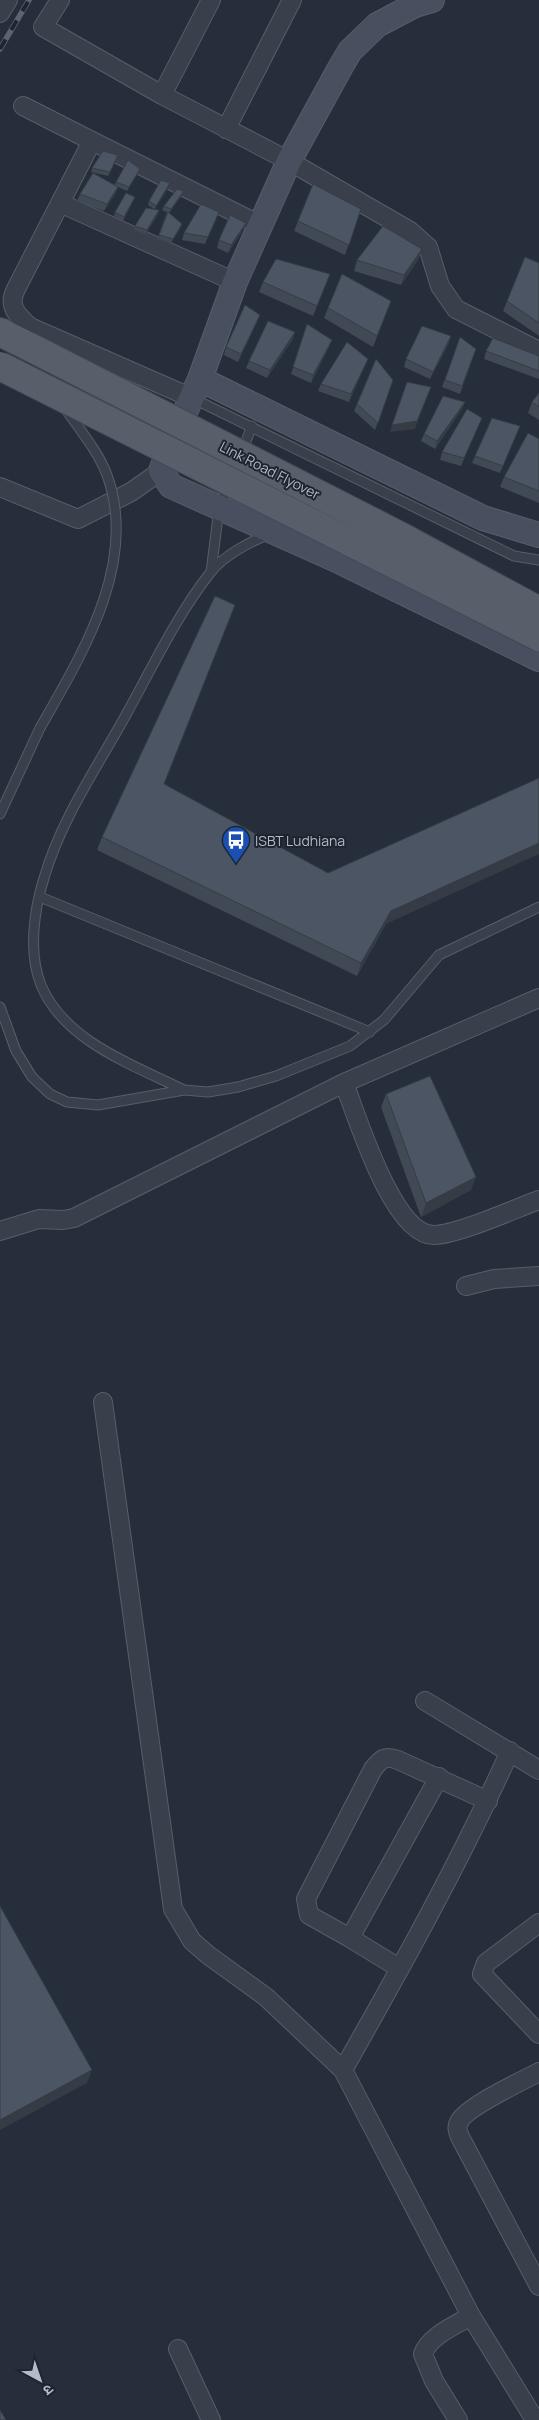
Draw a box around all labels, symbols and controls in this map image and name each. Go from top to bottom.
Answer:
street label: Link Road Flyover [217,437,323,503]
bus stop icon: ISBT Ludhiana [221,825,251,864]
place label: ISBT Ludhiana [255,831,345,850]
north arrow [15,2355,65,2405]
text: उ [39,2380,58,2401]

